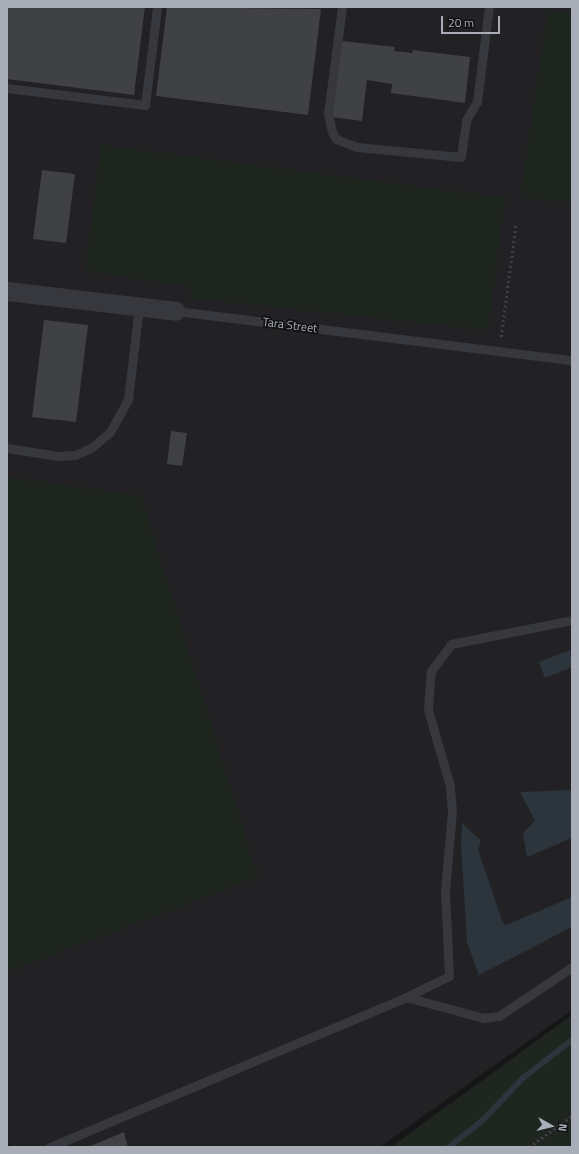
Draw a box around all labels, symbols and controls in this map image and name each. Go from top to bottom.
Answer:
scale bar [443,8,502,34]
text: 20 m [448,13,474,32]
street label: Tara Street [262,315,318,335]
north arrow [531,1106,571,1146]
text: N [554,1123,571,1133]

